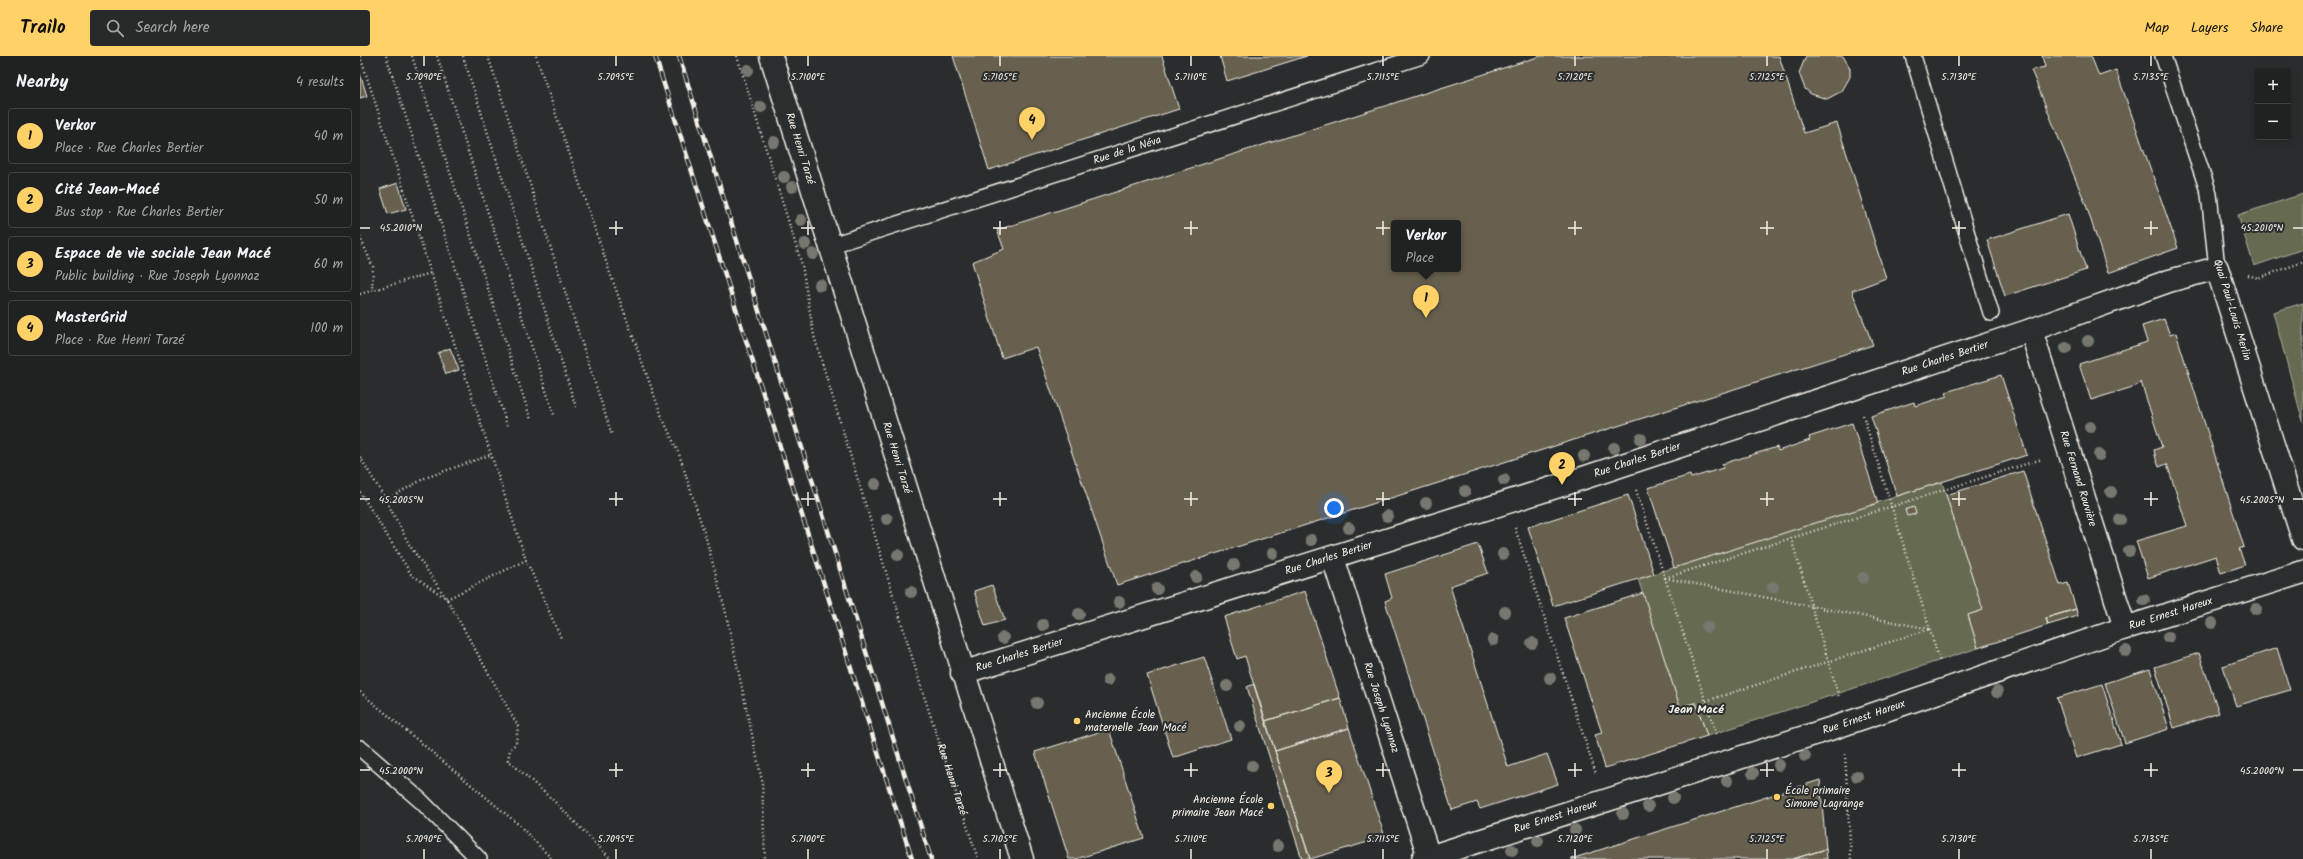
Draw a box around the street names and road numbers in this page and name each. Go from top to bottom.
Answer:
street label: Rue Henri Tarzé [780,110,820,188]
street label: Rue de la Néva [1091,131,1163,170]
street label: Quai Paul-Louis Merlin [2208,257,2256,363]
street label: Rue Charles Bertier [1899,335,1992,381]
street label: Rue Henri Tarzé [877,420,917,497]
street label: Rue Fernand Rouvière [2054,428,2102,529]
street label: Rue Charles Bertier [1592,437,1684,483]
street label: Rue Charles Bertier [1283,536,1376,580]
street label: Rue Ernest Hareux [2127,592,2215,635]
street label: Rue Charles Bertier [973,633,1066,677]
street label: Rue Joseph Lyonnaz [1358,660,1404,755]
street label: Rue Ernest Hareux [1820,695,1908,740]
street label: Rue Henri Tarzé [931,741,972,818]
street label: Rue Ernest Hareux [1511,795,1600,838]

